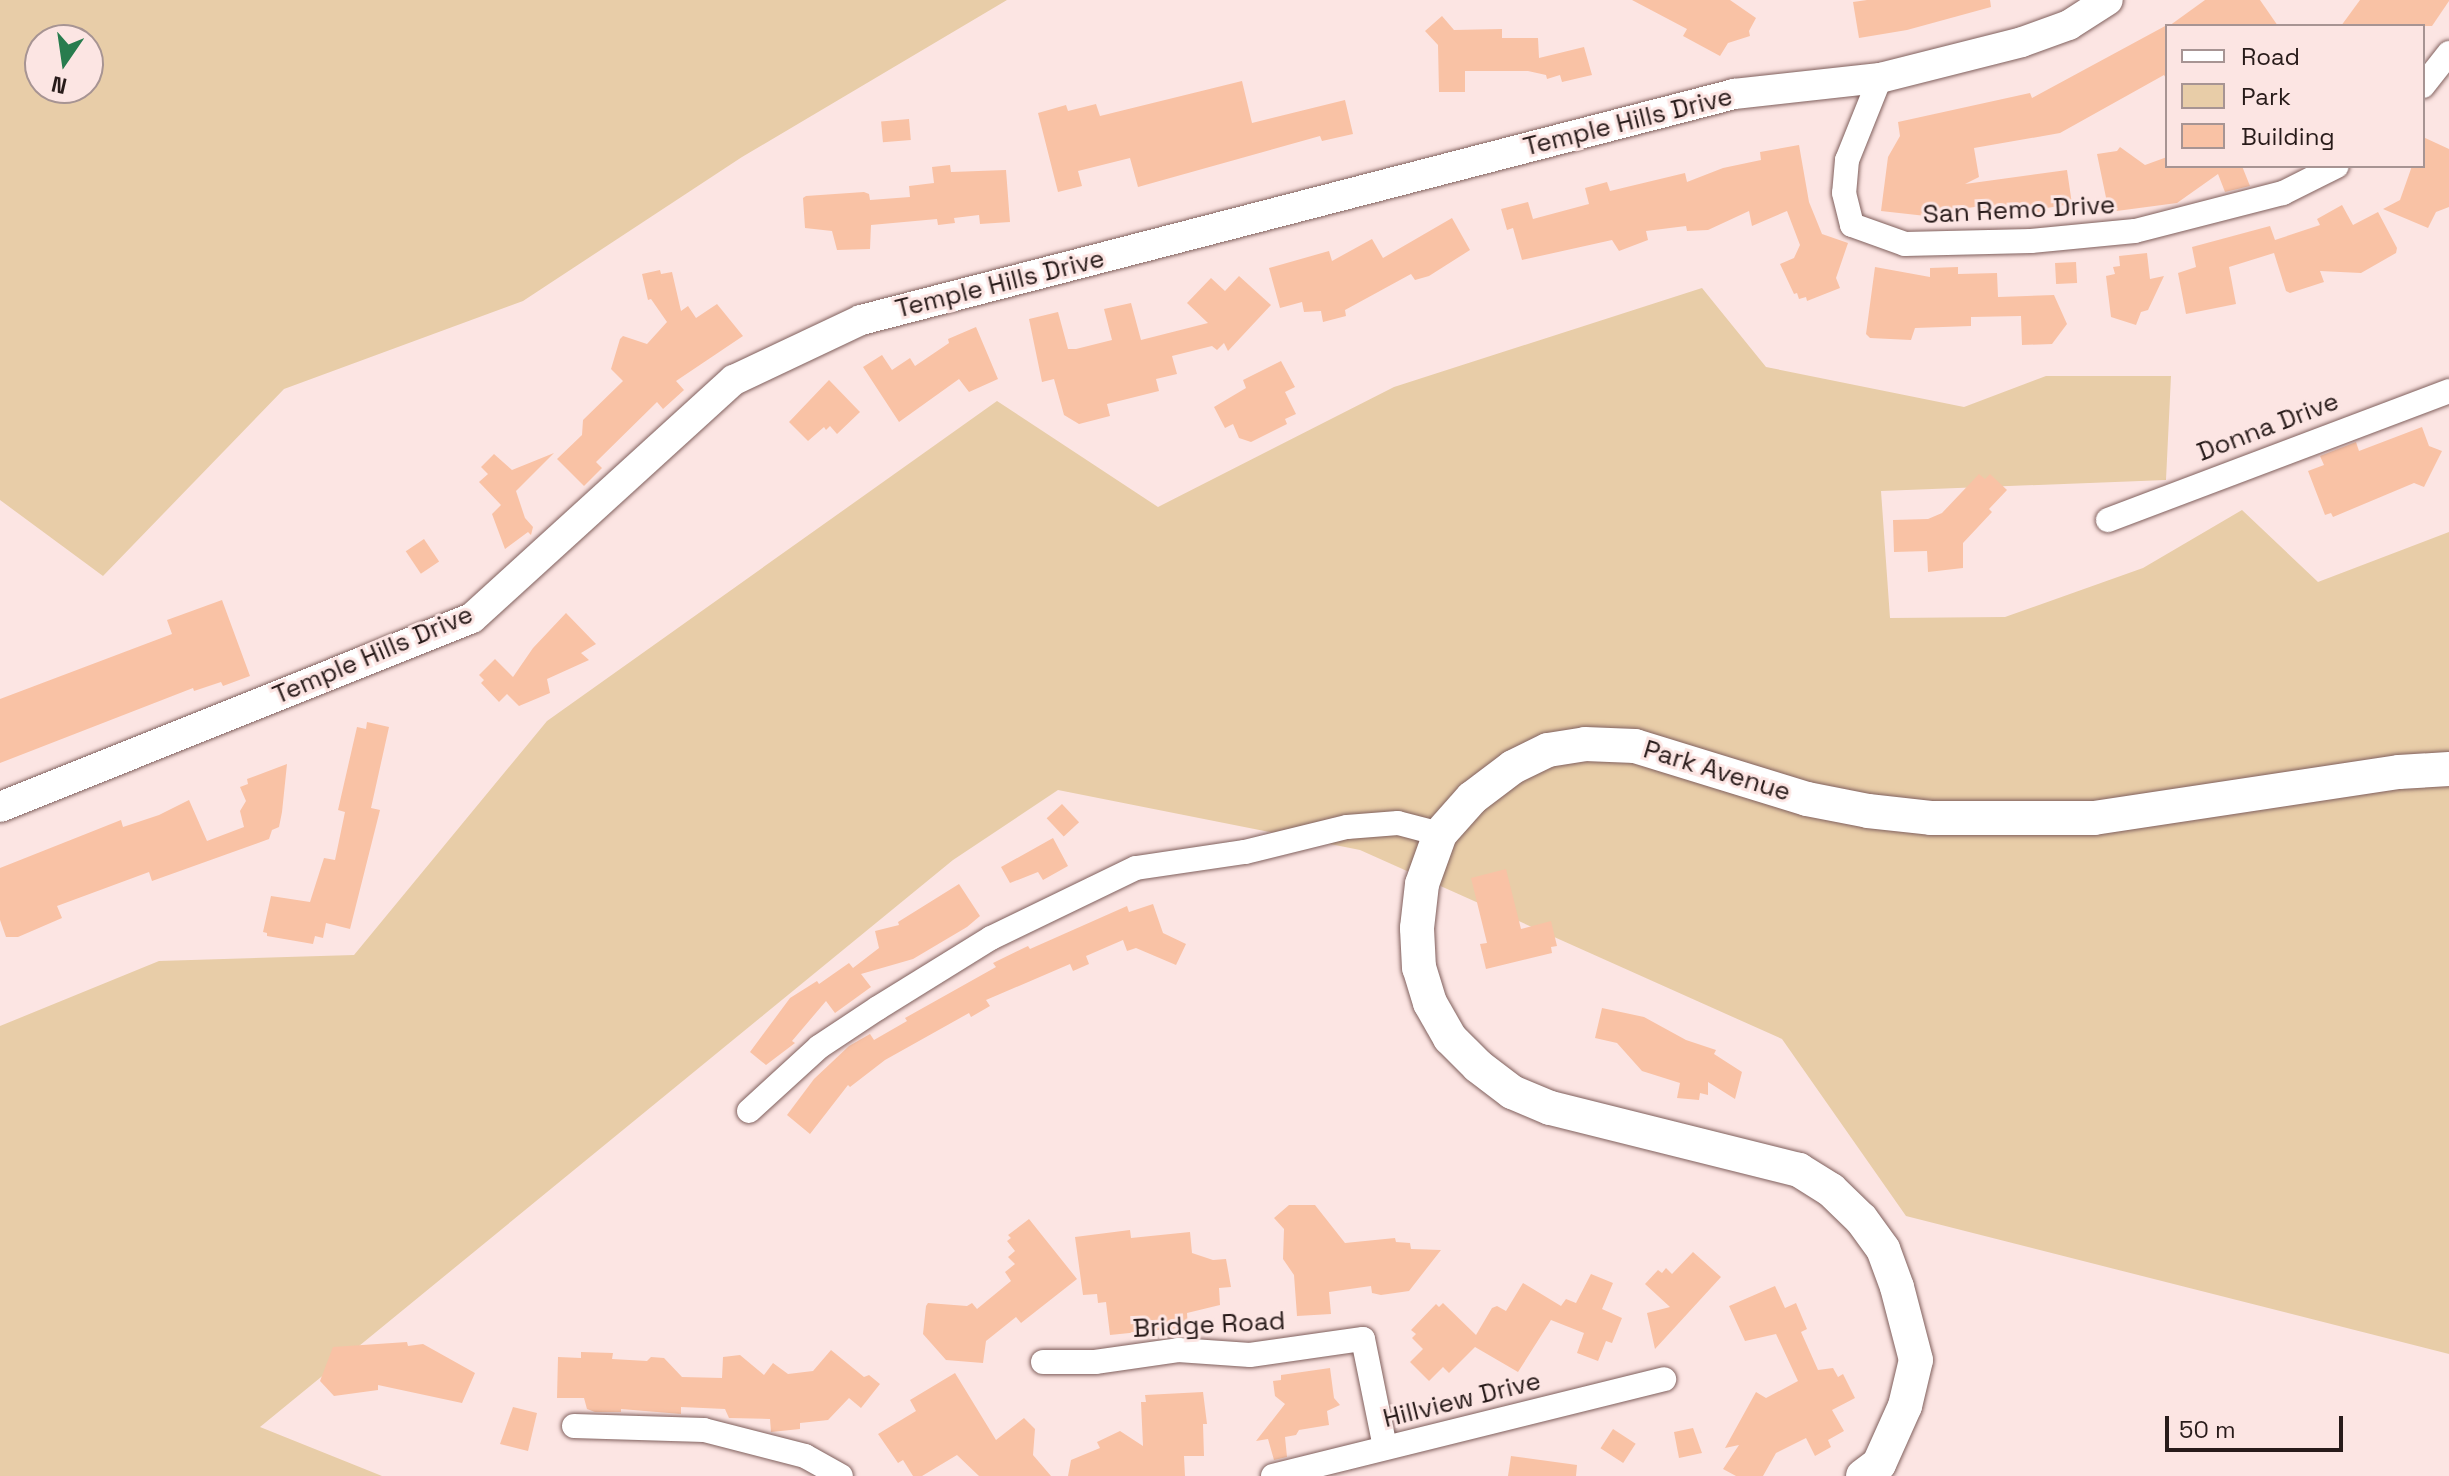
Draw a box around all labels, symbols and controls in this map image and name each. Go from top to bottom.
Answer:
north arrow [24,24,104,104]
legend [2165,24,2425,168]
text: Road [2241,41,2300,72]
text: N [49,70,69,101]
street label: Temple Hills Drive [1520,81,1736,163]
text: Park [2241,81,2291,112]
text: Building [2241,121,2335,152]
street label: San Remo Drive [1922,189,2116,231]
street label: Temple Hills Drive [892,243,1108,325]
street label: Donna Drive [2193,386,2343,468]
street label: Temple Hills Drive [268,599,478,711]
street label: Park Avenue [1639,734,1795,808]
street label: Bridge Road [1132,1305,1286,1345]
street label: Hillview Drive [1380,1365,1544,1435]
scale bar [2169,1400,2347,1450]
text: 50 m [2179,1414,2236,1445]

